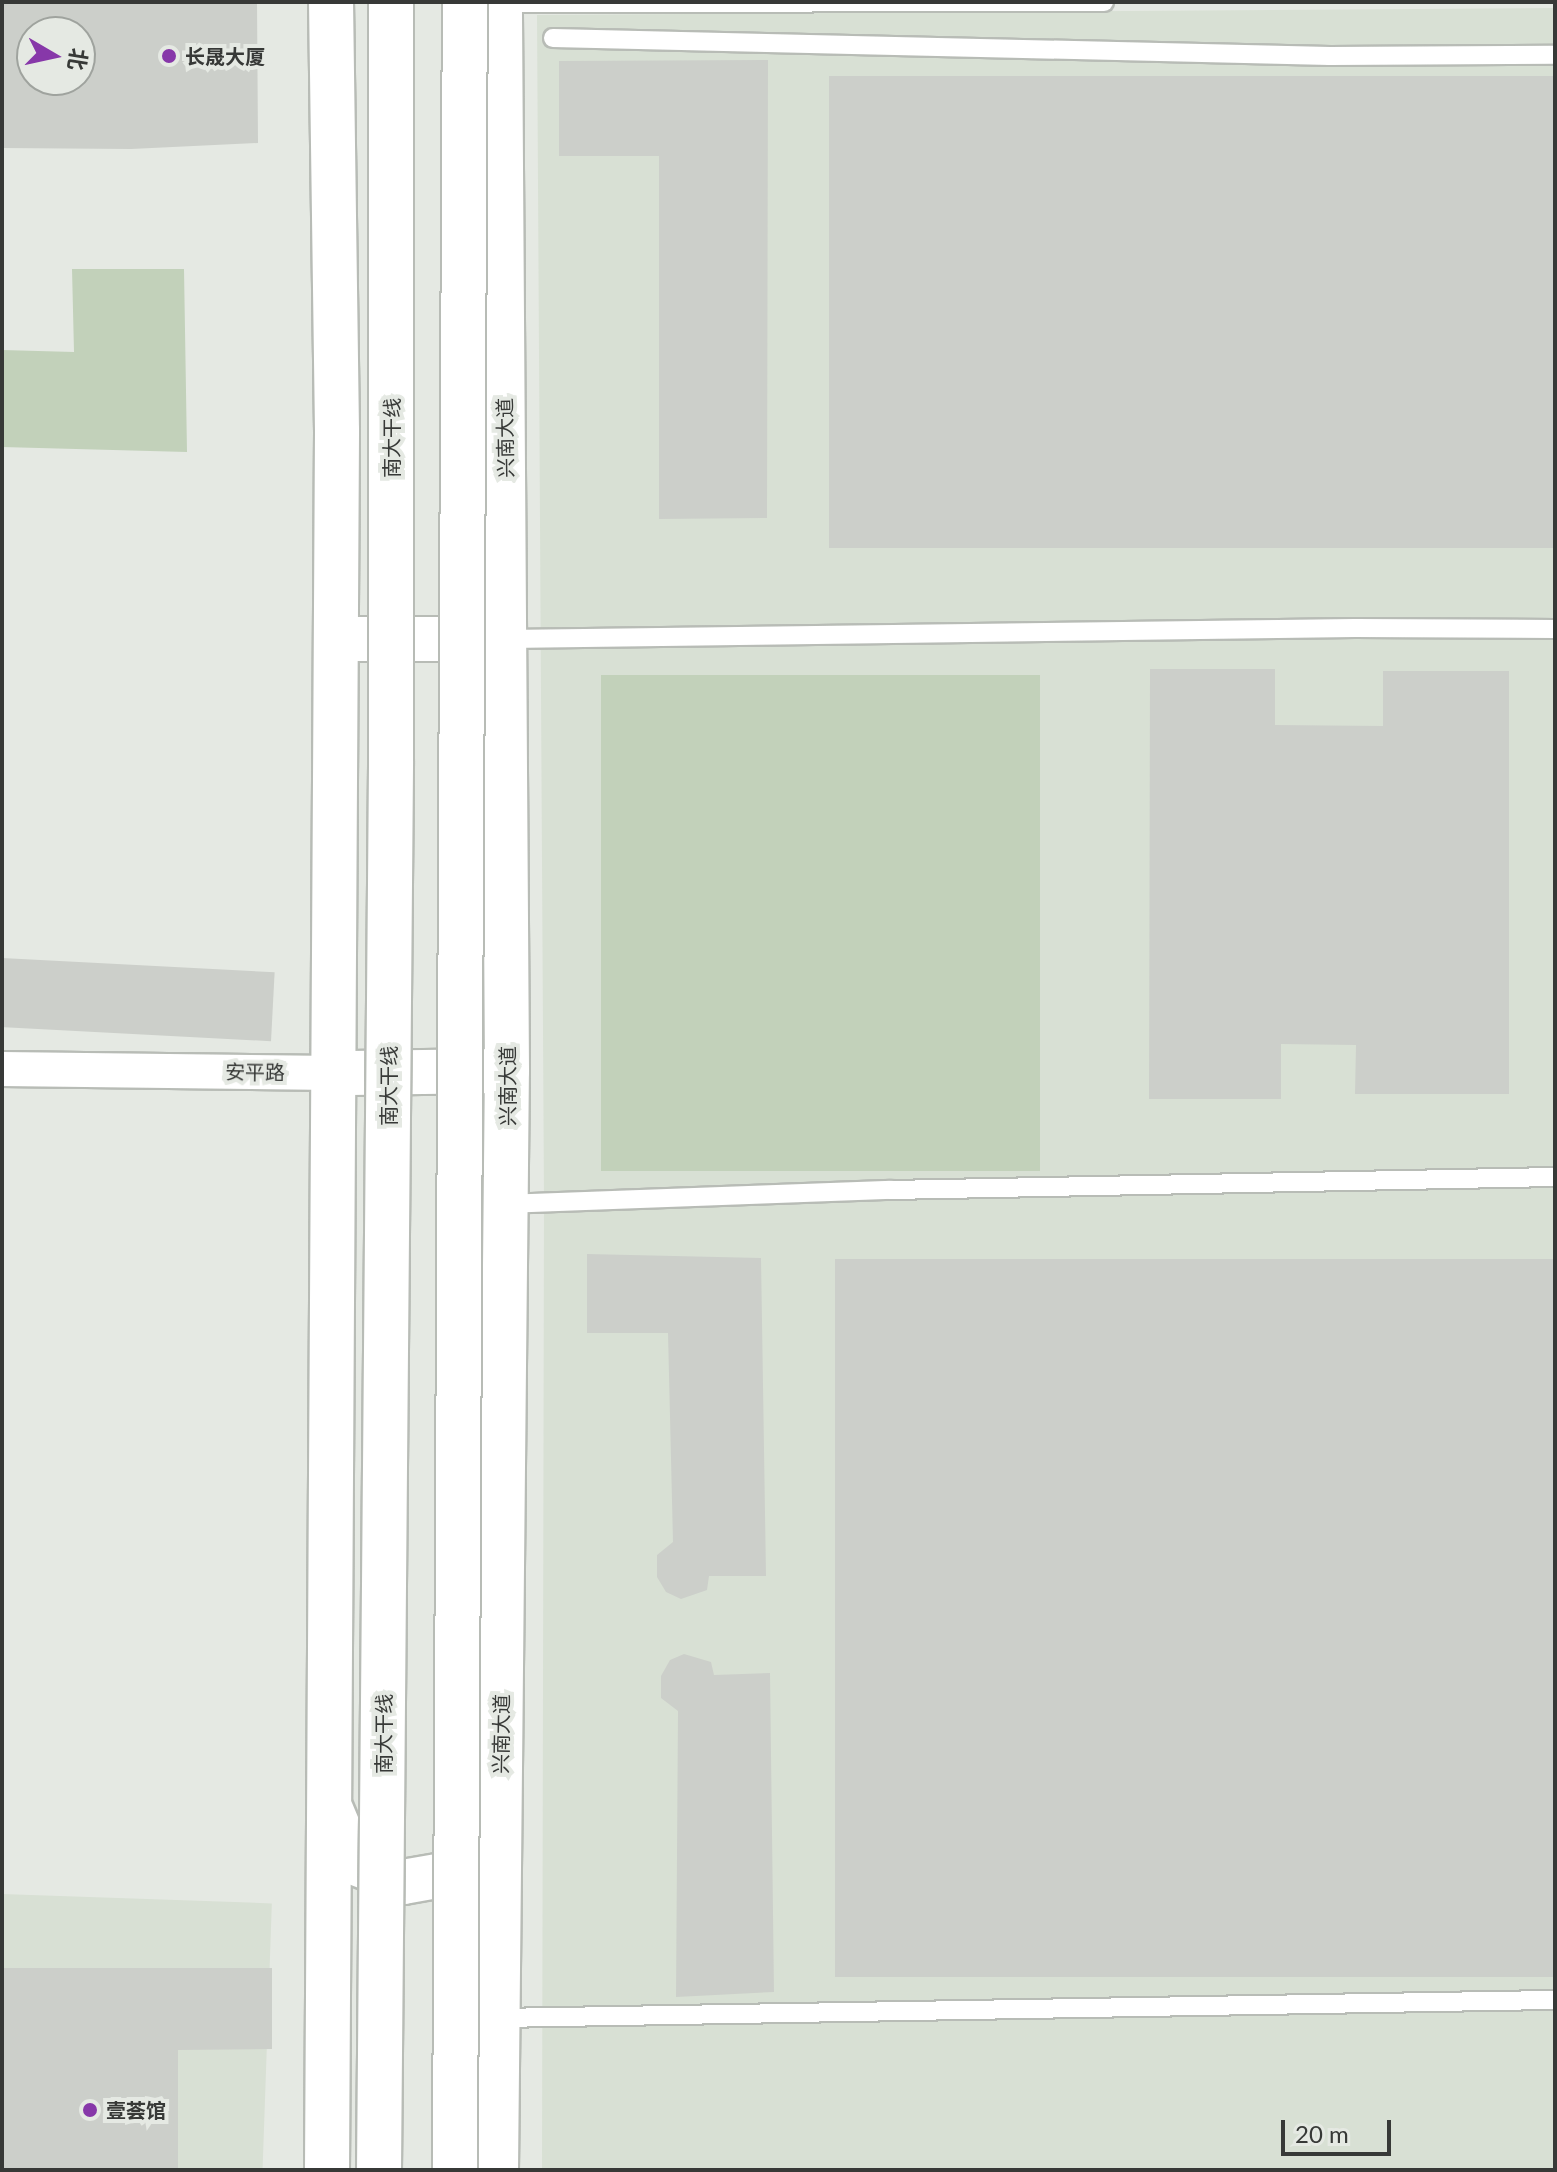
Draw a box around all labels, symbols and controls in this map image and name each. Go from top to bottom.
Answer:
north arrow [16,16,96,96]
place label: 长晟大厦 [185,44,265,68]
text: 北 [63,47,93,72]
marker: 长晟大厦 [160,47,178,65]
street label: 南大干线 [379,398,403,478]
street label: 兴南大道 [492,398,518,478]
street label: 南大干线 [376,1046,400,1126]
street label: 兴南大道 [495,1046,519,1126]
street label: 安平路 [225,1059,285,1085]
street label: 南大干线 [371,1694,395,1774]
street label: 兴南大道 [488,1694,514,1774]
place label: 壹荟馆 [106,2098,166,2122]
marker: 壹荟馆 [81,2101,99,2119]
scale bar [1285,2104,1395,2154]
text: 20 m [1295,2119,1349,2148]

